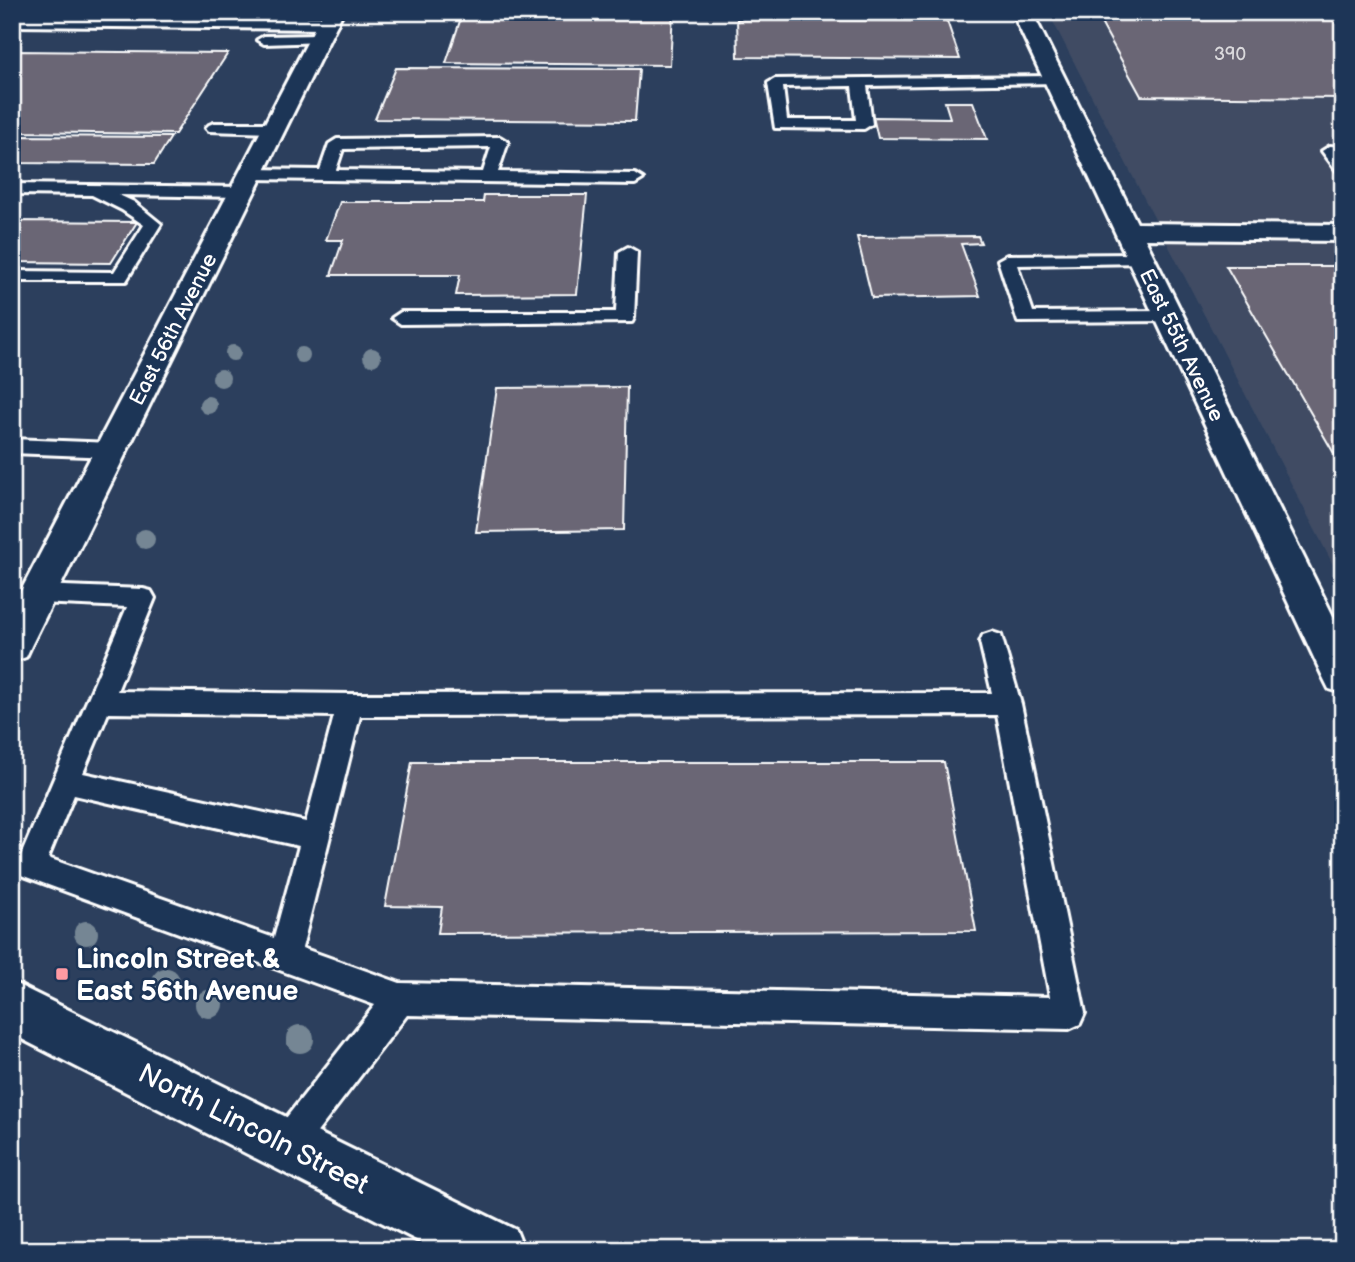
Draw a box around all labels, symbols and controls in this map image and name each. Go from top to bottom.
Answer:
house number: 390 [1214,44,1246,65]
street label: East 56th Avenue [124,249,223,409]
street label: East 55th Avenue [1134,265,1229,426]
place label: Lincoln Street & East 56th Avenue [76,943,298,1008]
marker: Lincoln Street & East 56th Avenue [54,966,70,982]
street label: North Lincoln Street [133,1057,374,1202]

